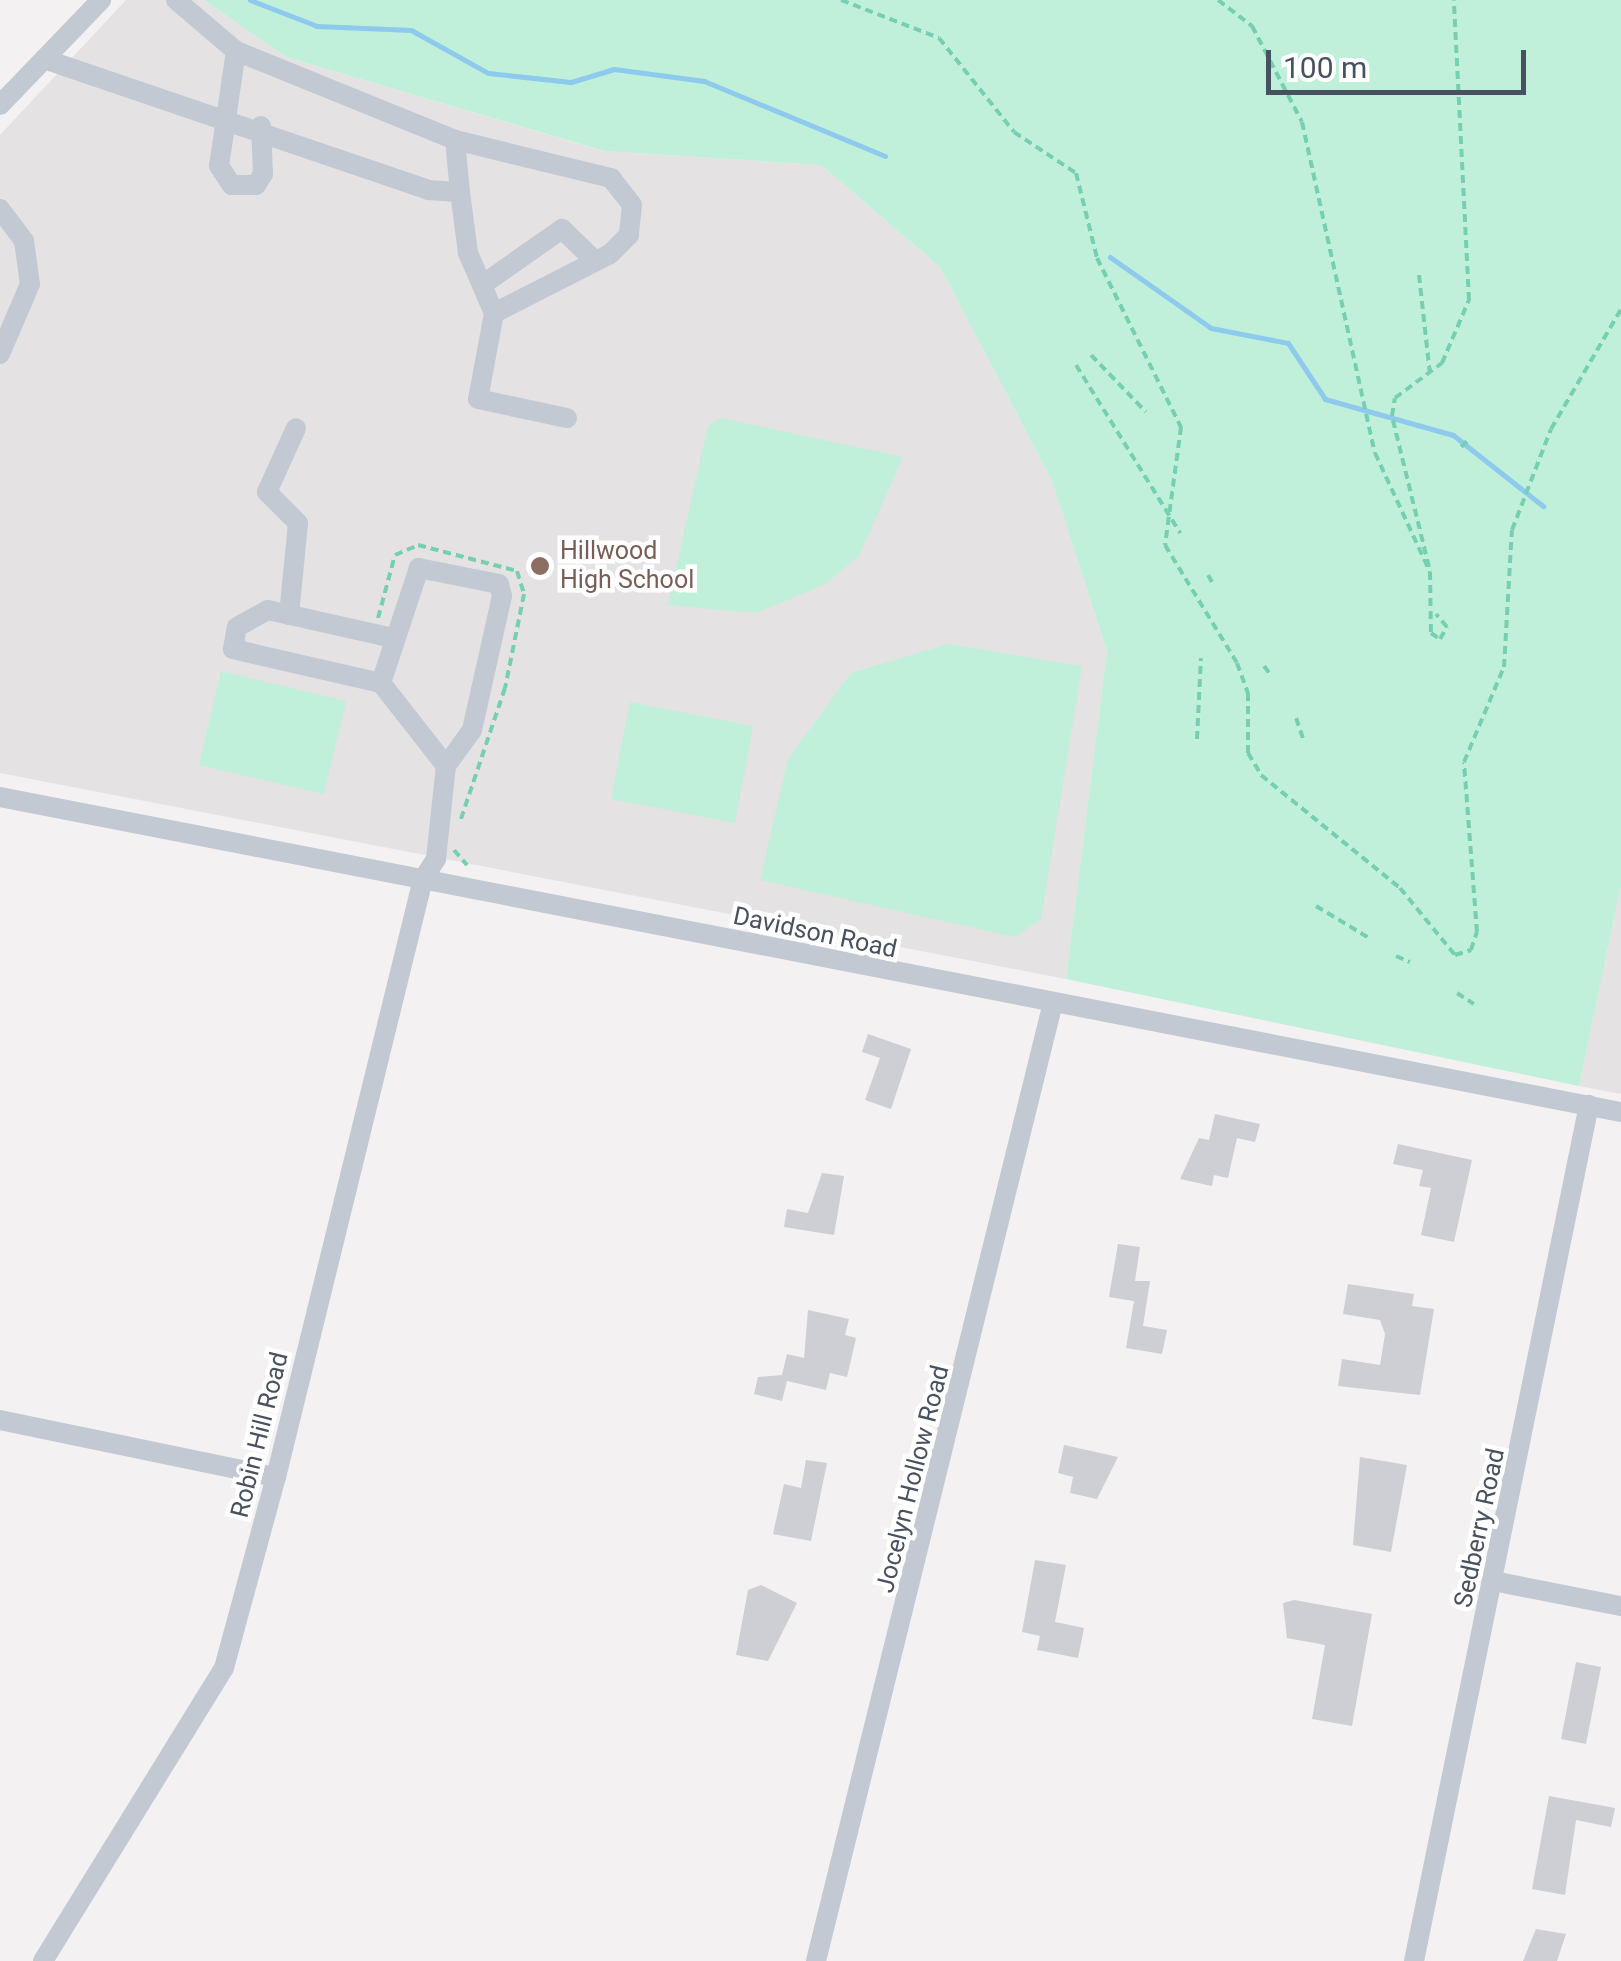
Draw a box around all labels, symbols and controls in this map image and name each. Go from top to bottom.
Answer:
scale bar [1271,30,1531,92]
text: 100 m [1283,50,1367,85]
place label: Hillwood High School [560,537,694,596]
marker: Hillwood High School [529,555,551,577]
street label: Davidson Road [730,901,900,965]
street label: Robin Hill Road [225,1349,295,1521]
street label: Jocelyn Hollow Road [870,1362,956,1596]
street label: Sedberry Road [1448,1446,1512,1610]

